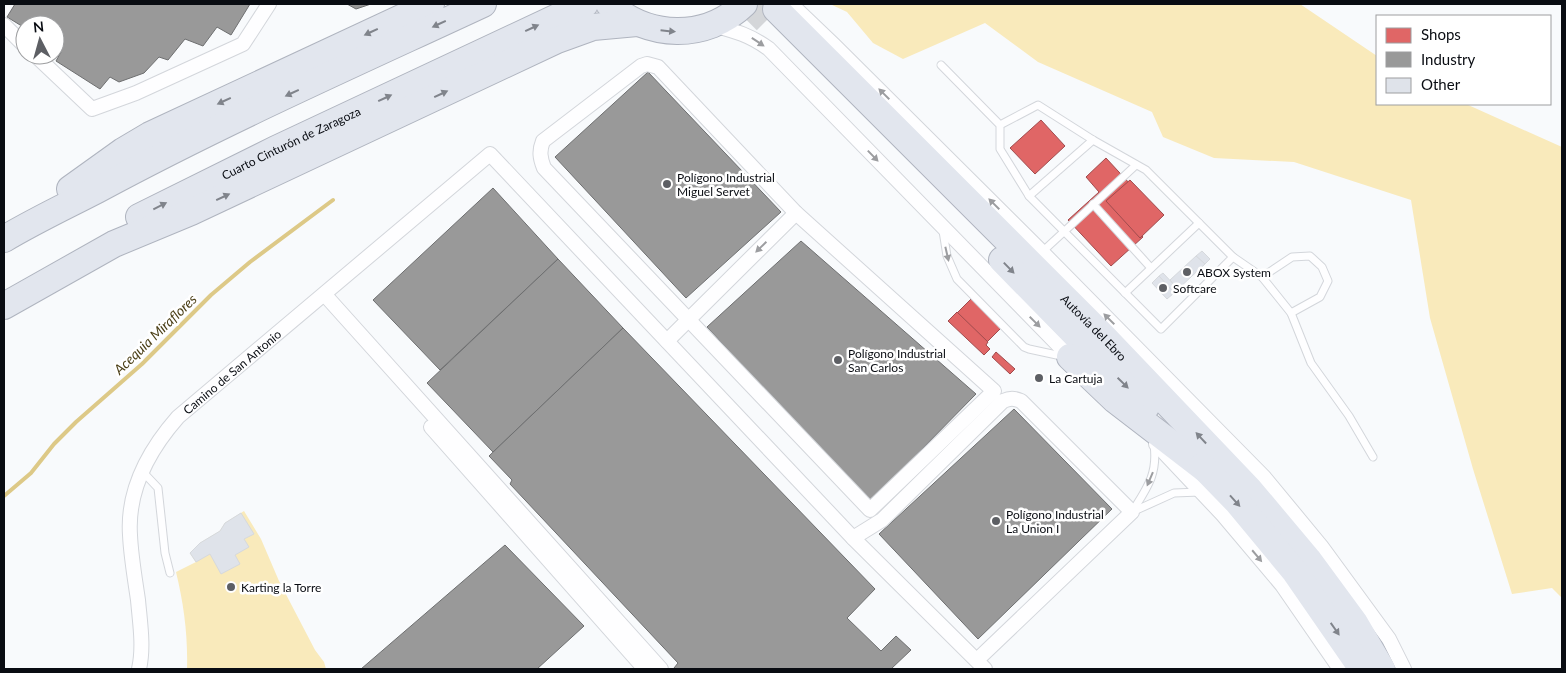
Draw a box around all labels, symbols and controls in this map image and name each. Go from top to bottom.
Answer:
north arrow [15,15,65,65]
legend [1376,15,1551,105]
text: N [32,18,45,36]
one-way arrow [432,21,446,29]
one-way arrow [525,24,539,32]
text: Shops [1421,25,1461,43]
one-way arrow [660,27,676,35]
one-way arrow [364,28,378,36]
one-way arrow [751,37,765,46]
text: Industry [1421,50,1476,68]
text: Other [1421,75,1461,93]
one-way arrow [284,89,299,98]
one-way arrow [434,89,448,97]
one-way arrow [878,89,890,101]
one-way arrow [378,93,392,101]
one-way arrow [217,97,231,105]
street label: Cuarto Cinturón de Zaragoza [219,103,363,182]
one-way arrow [867,150,879,162]
place label: Polígono Industrial Miguel Servet [677,170,775,199]
marker: Polígono Industrial Miguel Servet [661,178,673,190]
one-way arrow [215,192,230,201]
one-way arrow [988,198,1000,210]
one-way arrow [153,202,167,210]
one-way arrow [756,241,768,253]
one-way arrow [944,247,952,263]
one-way arrow [1003,261,1015,273]
place label: ABOX System [1197,265,1271,280]
marker: ABOX System [1181,266,1193,278]
place label: Softcare [1173,281,1216,296]
marker: Softcare [1157,282,1169,294]
water label: Acequia Miraflores [109,290,200,378]
street label: Autovía del Ebro [1058,291,1130,364]
one-way arrow [1103,313,1115,325]
one-way arrow [1029,316,1041,328]
street label: Camino de San Antonio [180,326,284,417]
place label: Polígono Industrial San Carlos [848,346,946,375]
marker: Polígono Industrial San Carlos [832,354,844,366]
place label: La Cartuja [1049,371,1102,386]
marker: La Cartuja [1033,372,1045,384]
one-way arrow [1117,377,1129,389]
one-way arrow [1195,432,1207,444]
one-way arrow [1146,472,1154,486]
one-way arrow [1229,495,1241,507]
place label: Polígono Industrial La Union I [1006,507,1104,536]
marker: Polígono Industrial La Union I [990,515,1002,527]
one-way arrow [1252,549,1263,562]
place label: Karting la Torre [241,580,321,595]
marker: Karting la Torre [225,581,237,593]
one-way arrow [1330,622,1340,636]

